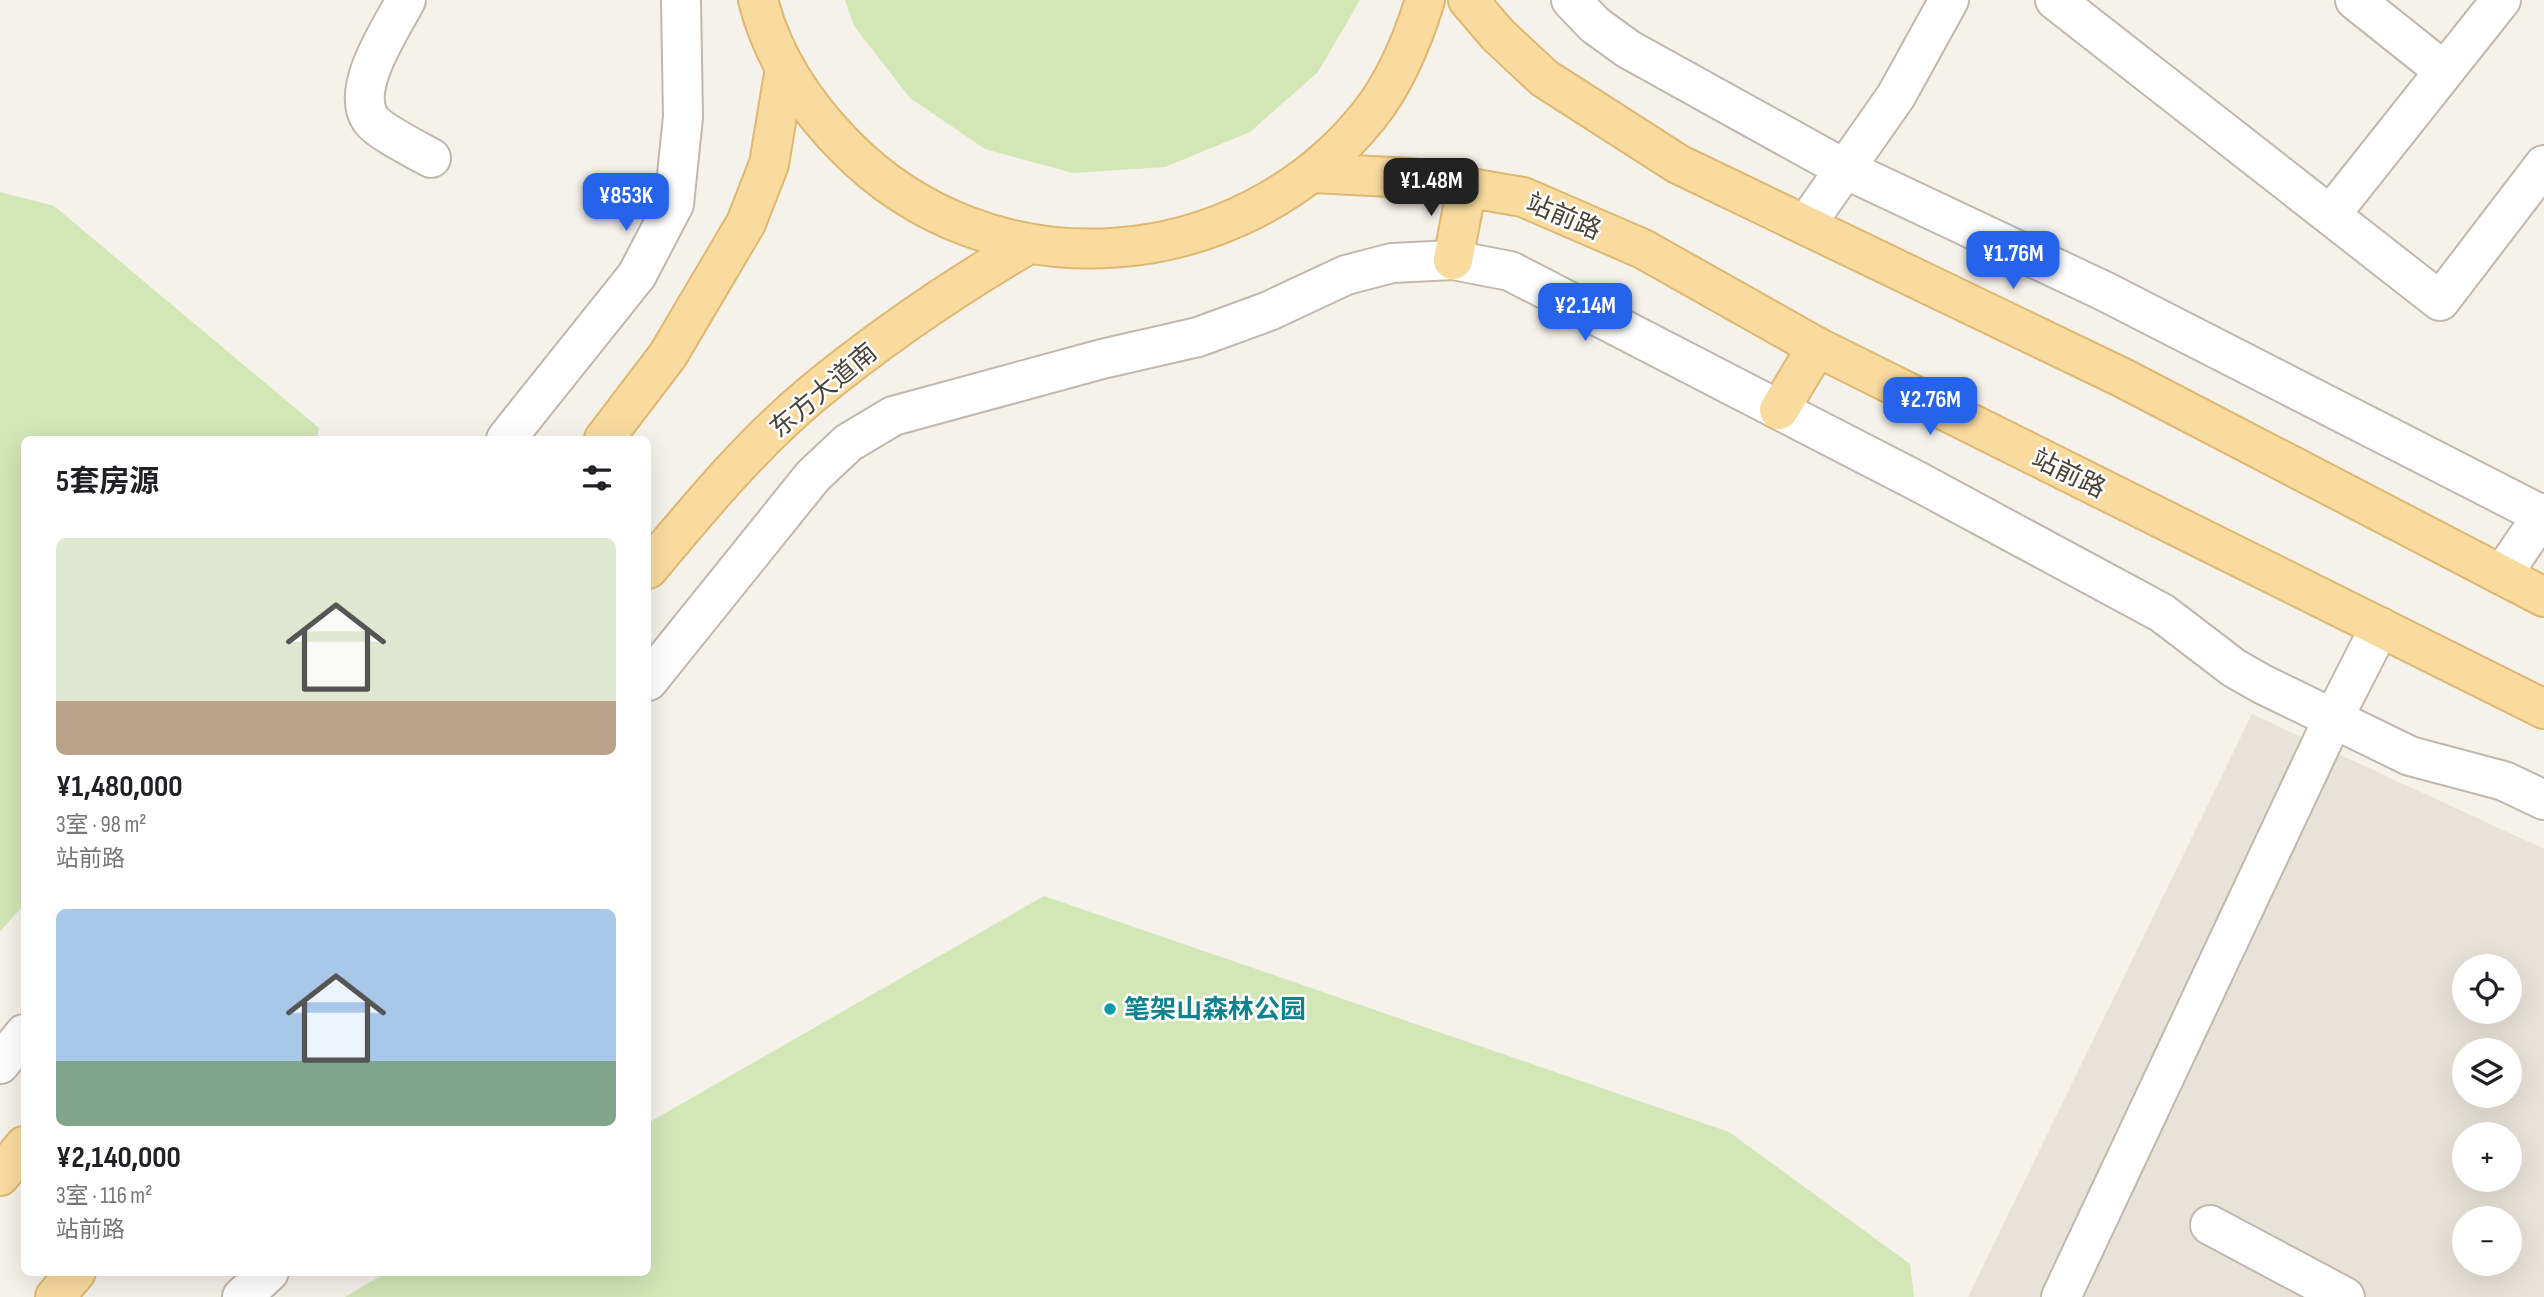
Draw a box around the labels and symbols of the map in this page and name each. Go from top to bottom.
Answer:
pin: ¥1.48M [1374,158,1488,218]
pin: ¥853K [577,174,675,233]
street label: 站前路 [1521,188,1605,247]
pin: ¥1.76M [1956,232,2070,291]
pin: ¥2.14M [1528,284,1642,343]
street label: 东方大道南 [764,337,884,445]
pin: ¥2.76M [1873,378,1987,437]
street label: 站前路 [2026,443,2110,505]
place label: 笔架山森林公园 [1124,995,1306,1026]
marker: 笔架山森林公园 [1102,1001,1118,1017]

